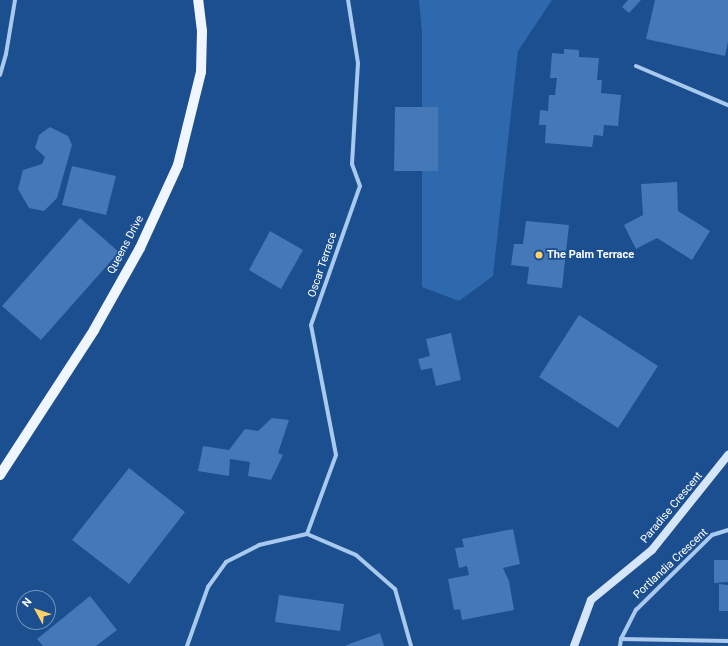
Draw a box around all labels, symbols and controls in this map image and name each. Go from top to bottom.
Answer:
street label: Queens Drive [105,213,147,277]
street label: Oscar Terrace [306,231,340,299]
place label: The Palm Terrace [547,248,634,262]
marker: The Palm Terrace [534,250,544,260]
street label: Paradise Crescent [638,470,706,546]
street label: Portlandia Crescent [631,526,711,602]
north arrow [16,590,56,630]
text: N [20,595,35,610]

